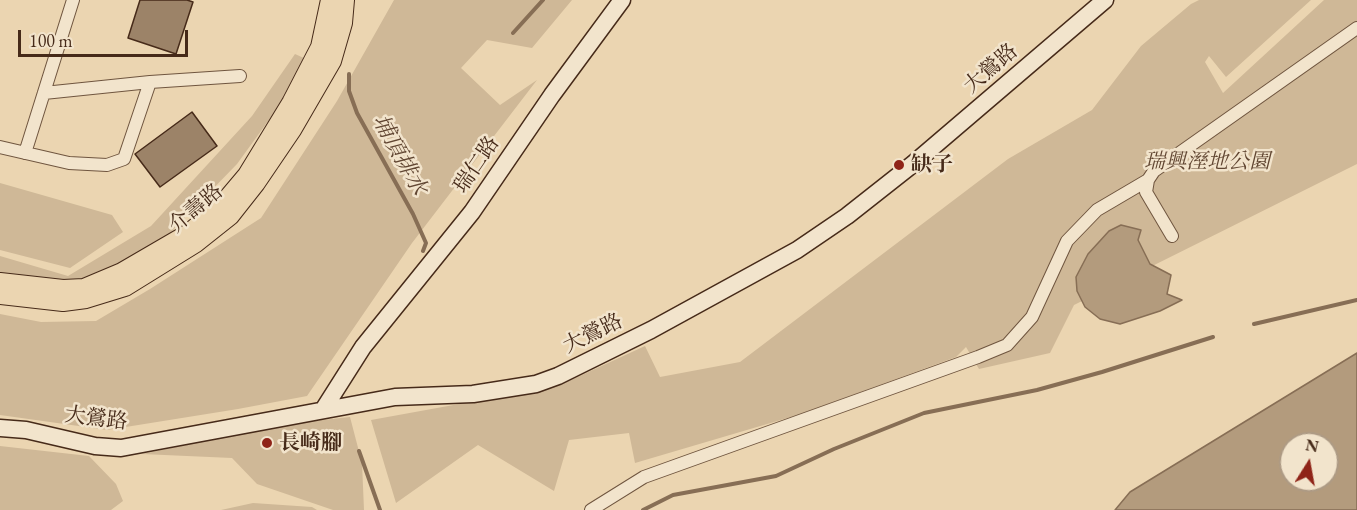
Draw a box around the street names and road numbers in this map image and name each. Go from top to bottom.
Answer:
street label: 大鶯路 [959,39,1023,99]
street label: 瑞仁路 [449,132,505,198]
street label: 介壽路 [164,179,228,239]
street label: 大鶯路 [559,309,627,359]
street label: 大鶯路 [63,403,129,435]

